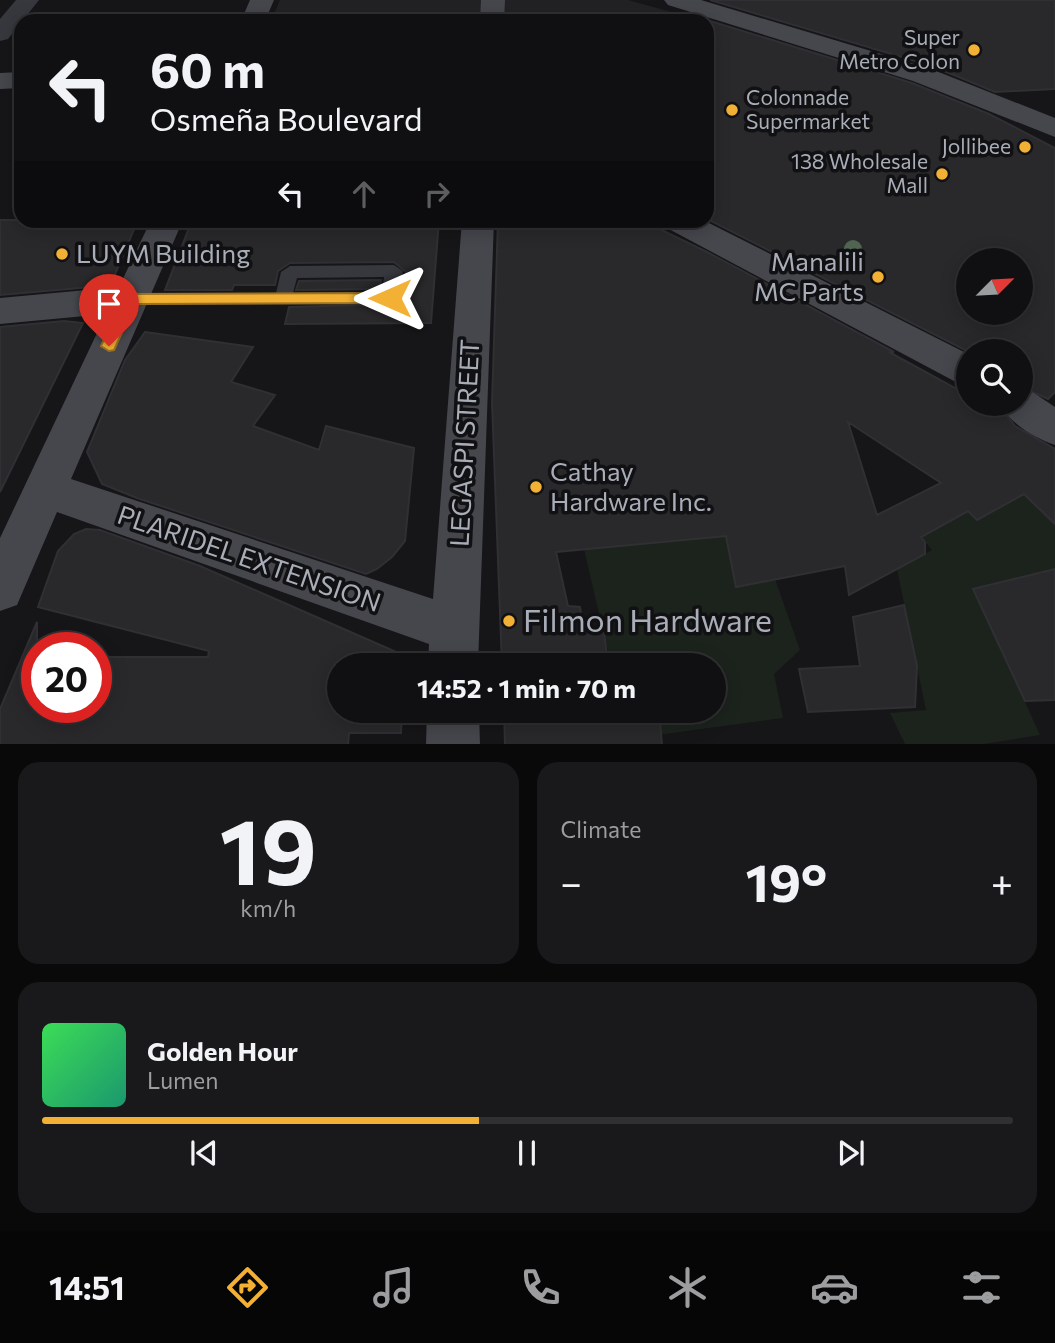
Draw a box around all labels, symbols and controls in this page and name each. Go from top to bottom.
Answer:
place label: Super Metro Colon [839,24,960,73]
text: 60 m [150,38,265,98]
icon: left [35,42,126,133]
marker: Super Metro Colon [966,42,982,58]
place label: Colonnade Supermarket [746,84,870,133]
text: Osmeña Boulevard [150,98,423,138]
marker: Colonnade Supermarket [724,102,740,118]
place label: Jollibee [942,133,1011,158]
marker: Jollibee [1017,139,1033,155]
place label: 138 Wholesale Mall [791,148,928,197]
marker: 138 Wholesale Mall [934,166,950,182]
icon: left [272,175,310,213]
icon: ahead [345,175,383,213]
icon: right [418,175,456,213]
place label: LUYM Building [76,237,250,268]
place label: Manalili MC Parts [754,245,864,306]
marker: LUYM Building [54,246,70,262]
north arrow [956,248,1032,326]
map controls [956,248,1033,416]
position arrow [353,261,427,335]
marker: Manalili MC Parts [870,269,886,285]
pin [79,274,139,346]
icon: arrive [90,285,128,323]
street label: LEGASPI STREET [443,338,484,547]
button: search [956,339,1033,416]
place label: Cathay Hardware Inc. [550,455,712,516]
marker: Cathay Hardware Inc. [528,479,544,495]
street label: PLARIDEL EXTENSION [114,498,385,617]
place label: Filmon Hardware [523,599,772,639]
marker: Filmon Hardware [501,613,517,629]
speed limit sign: 20 [21,632,112,723]
text: 14:52 · 1 min · 70 m [417,672,636,703]
text: 19 [220,792,317,904]
text: Climate [561,815,642,843]
text: 19° [746,849,827,913]
text: − [561,858,582,905]
text: + [991,858,1013,905]
text: km/h [240,894,296,922]
text: Golden Hour [147,1035,298,1066]
text: Lumen [147,1066,218,1094]
icon: previous [185,1134,223,1172]
icon: pause [508,1134,546,1172]
icon: next [832,1134,870,1172]
icon: directions [223,1263,272,1312]
icon: music [369,1263,418,1312]
icon: phone [516,1263,565,1312]
icon: climate [663,1263,712,1312]
icon: car [810,1263,859,1312]
icon: filters [957,1263,1006,1312]
text: 14:51 [49,1267,125,1307]

